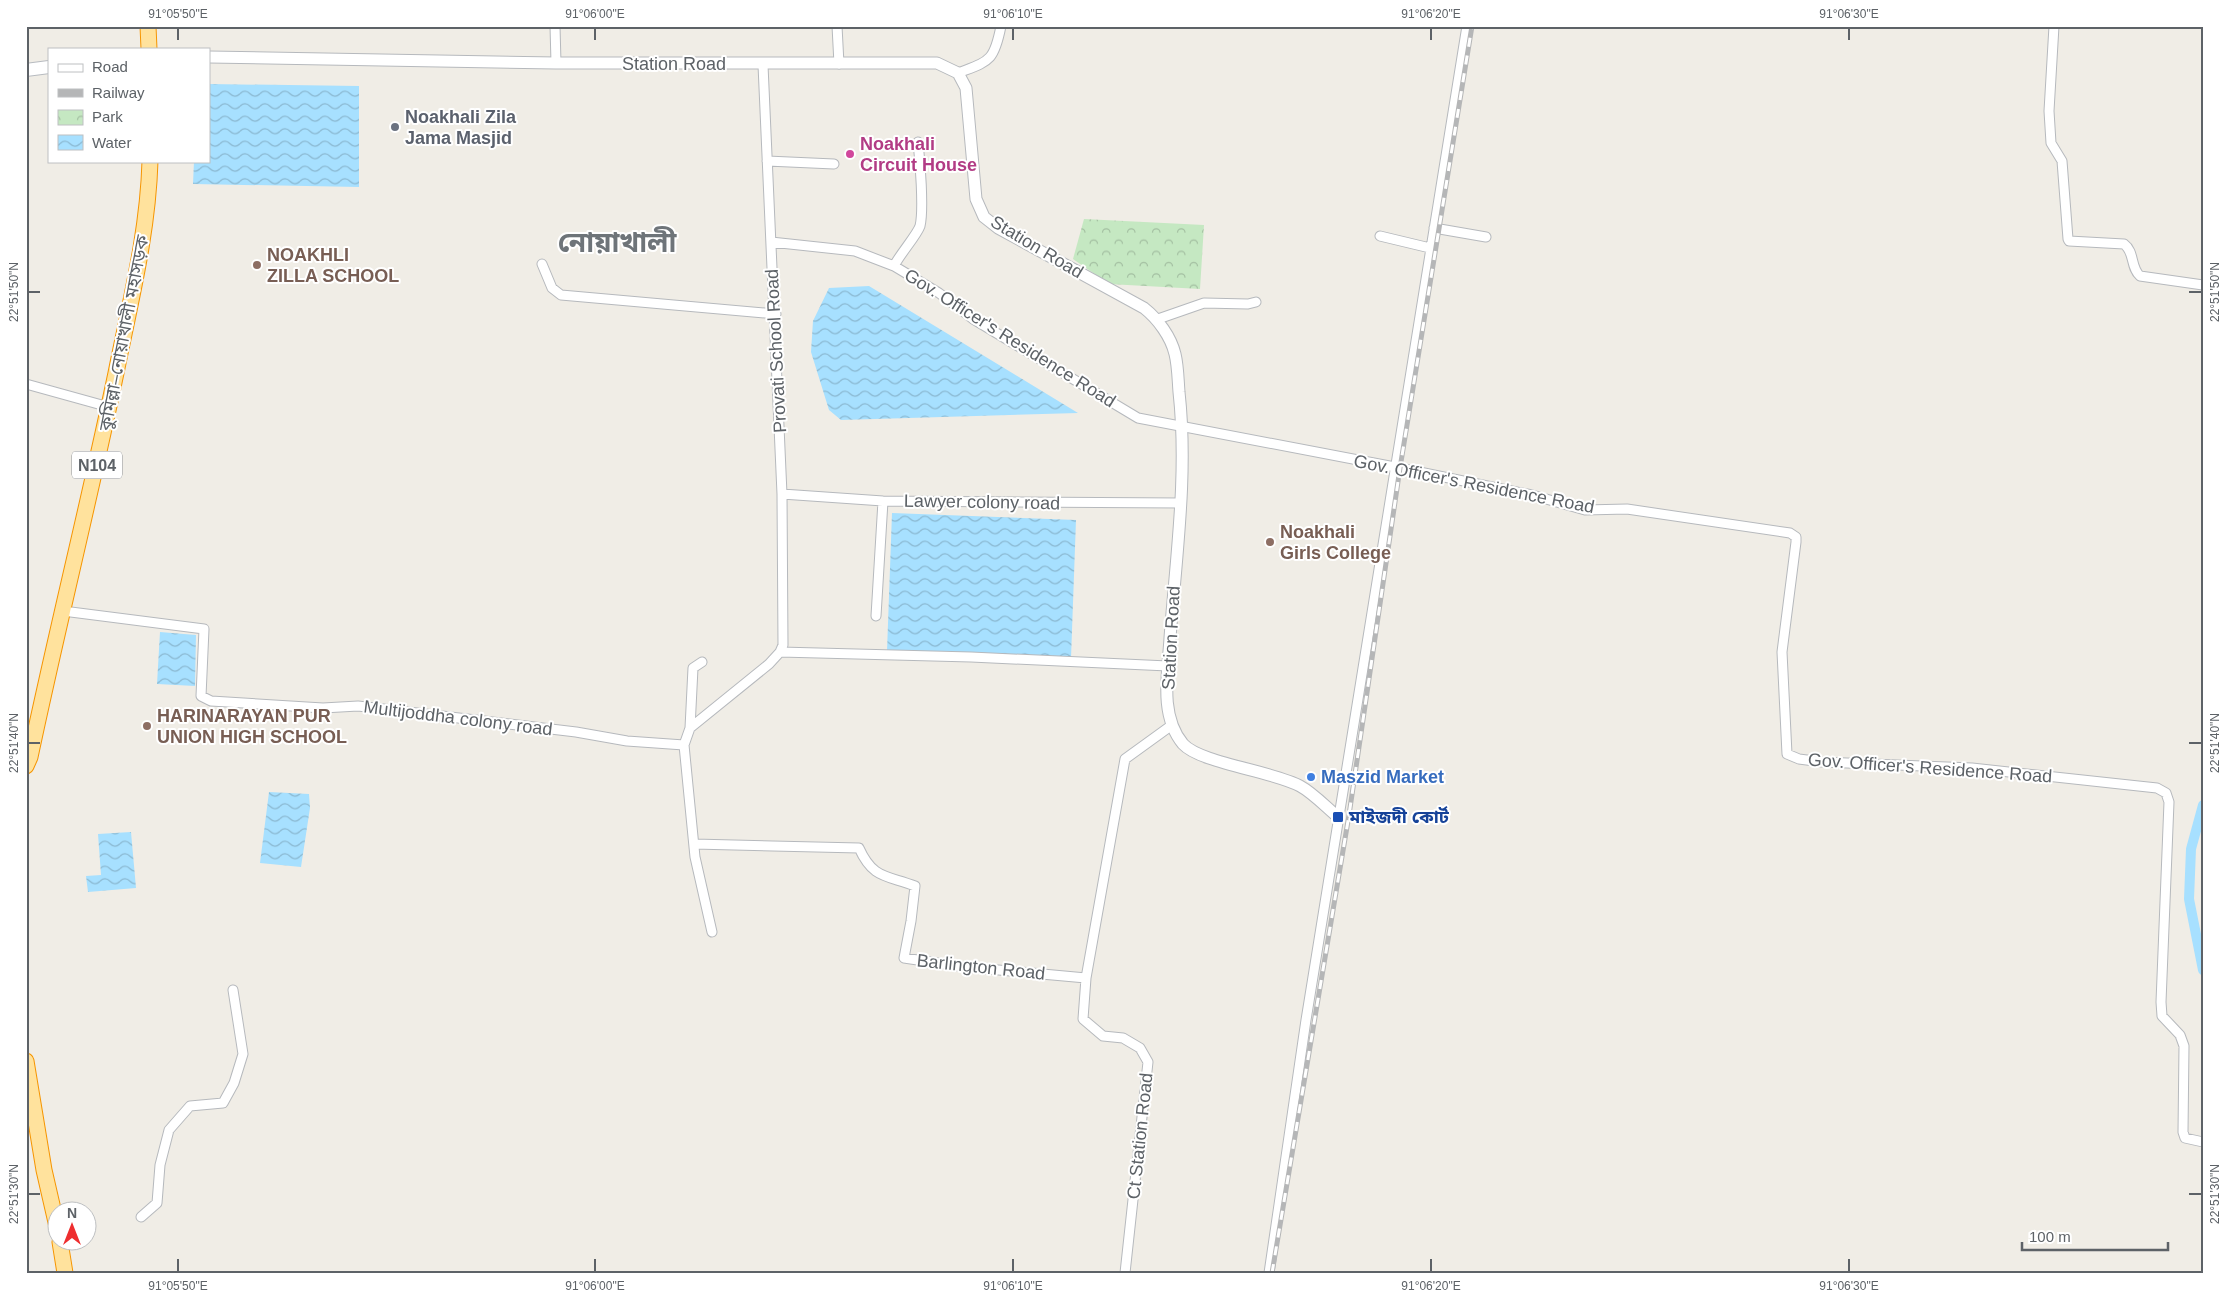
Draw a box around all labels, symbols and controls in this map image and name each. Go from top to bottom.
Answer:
text: 91°05'50"E [148,7,208,21]
text: 91°06'00"E [565,7,625,21]
text: 91°06'10"E [983,7,1043,21]
text: 91°06'20"E [1401,7,1461,21]
text: 91°06'30"E [1819,7,1879,21]
legend [48,48,210,162]
street label: Station Road [622,54,726,74]
text: Road [92,58,128,75]
text: Railway [92,84,145,101]
place label: Noakhali Zila Jama Masjid [405,107,517,148]
text: Park [92,108,123,125]
marker: Noakhali Zila Jama Masjid [389,121,401,133]
text: Water [92,134,131,151]
place label: Noakhali Circuit House [860,134,977,175]
marker: Noakhali Circuit House [844,148,856,160]
street label: Station Road [987,212,1087,282]
district label: নোয়াখালী [558,226,677,258]
street label: কুমিল্লা–নোয়াখালী মহাসড়ক [95,233,154,434]
place label: NOAKHLI ZILLA SCHOOL [267,245,399,286]
marker: NOAKHLI ZILLA SCHOOL [251,259,263,271]
text: 22°51'50"N [7,262,21,322]
text: 22°51'50"N [2208,262,2222,322]
street label: Gov. Officer's Residence Road [901,265,1119,411]
street label: Provati School Road [762,269,790,433]
street label: Gov. Officer's Residence Road [1352,451,1596,517]
road number: N104 [72,452,122,478]
street label: Lawyer colony road [904,491,1060,513]
place label: Noakhali Girls College [1280,522,1391,563]
marker: Noakhali Girls College [1264,536,1276,548]
street label: Station Road [1158,586,1184,690]
street label: Multijoddha colony road [362,696,554,740]
place label: HARINARAYAN PUR UNION HIGH SCHOOL [157,706,347,747]
text: 22°51'40"N [7,713,21,773]
text: 22°51'40"N [2208,713,2222,773]
marker: HARINARAYAN PUR UNION HIGH SCHOOL [141,720,153,732]
street label: Gov. Officer's Residence Road [1807,749,2053,787]
place label: Maszid Market [1321,767,1444,787]
marker: Maszid Market [1305,771,1317,783]
place label: মাইজদী কোর্ট [1348,806,1450,827]
marker: মাইজদী কোর্ট [1331,810,1345,824]
street label: Barlington Road [916,950,1046,984]
street label: Ct Station Road [1123,1072,1157,1200]
text: 22°51'30"N [7,1164,21,1224]
text: 22°51'30"N [2208,1164,2222,1224]
north arrow [48,1202,98,1252]
text: N [67,1205,77,1221]
scale bar [2022,1219,2168,1251]
text: 100 m [2029,1228,2071,1245]
text: 91°05'50"E [148,1279,208,1293]
text: 91°06'00"E [565,1279,625,1293]
text: 91°06'10"E [983,1279,1043,1293]
text: 91°06'20"E [1401,1279,1461,1293]
text: 91°06'30"E [1819,1279,1879,1293]

